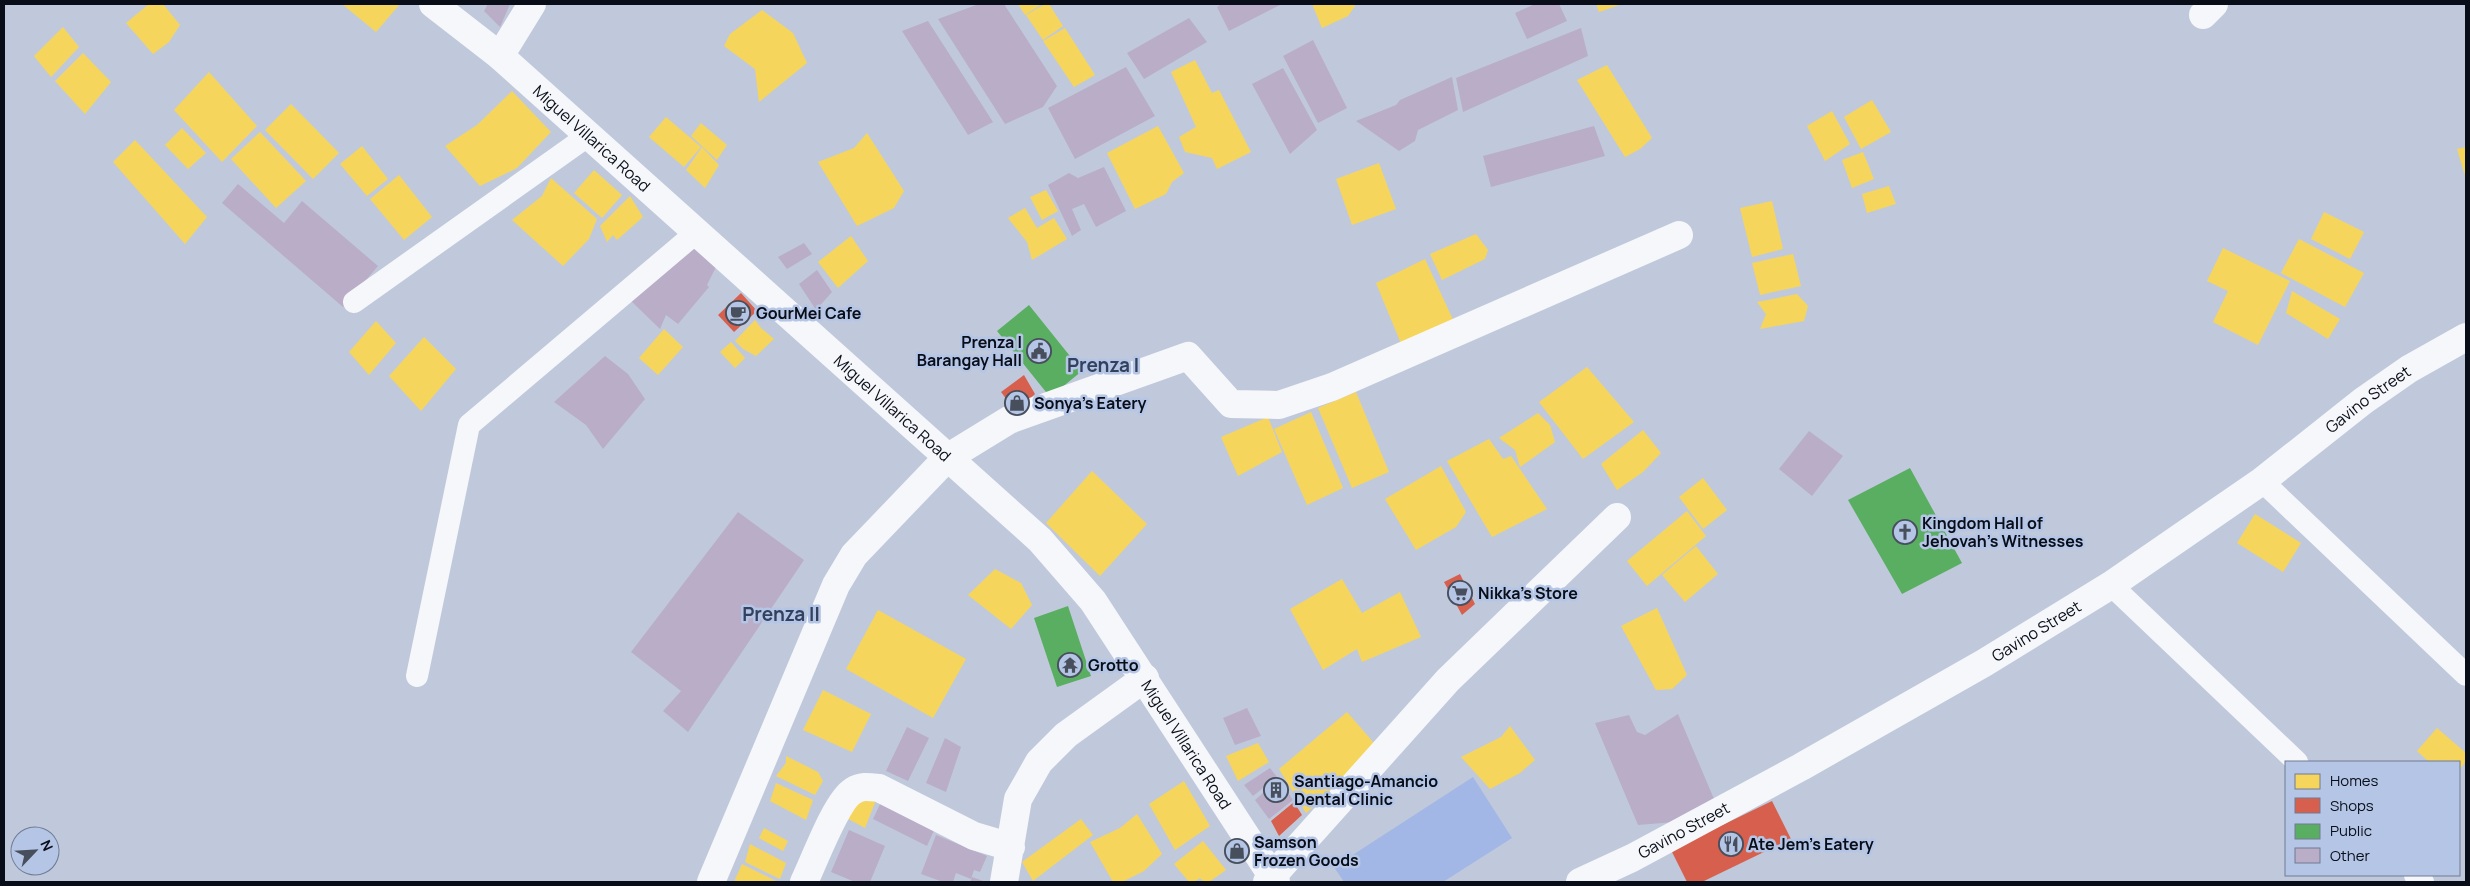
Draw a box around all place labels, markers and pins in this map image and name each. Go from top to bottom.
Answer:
cafe icon: GourMei Cafe [725,300,751,326]
place label: GourMei Cafe [756,302,862,324]
place label: Prenza I Barangay Hall [917,331,1022,371]
public building icon: Prenza I Barangay Hall [1026,338,1052,364]
shop icon: Sonya's Eatery [1004,390,1030,416]
place label: Sonya's Eatery [1034,392,1146,414]
place label: Kingdom Hall of Jehovah's Witnesses [1922,512,2084,552]
church icon: Kingdom Hall of Jehovah's Witnesses [1892,519,1918,545]
supermarket icon: Nikka's Store [1447,580,1473,606]
place label: Nikka's Store [1478,582,1578,604]
temple icon: Grotto [1057,652,1083,678]
place label: Grotto [1088,654,1139,676]
place label: Santiago-Amancio Dental Clinic [1294,770,1438,810]
building icon: Santiago-Amancio Dental Clinic [1263,777,1289,803]
place label: Samson Frozen Goods [1254,831,1359,871]
restaurant icon: Ate Jem's Eatery [1718,831,1744,857]
place label: Ate Jem's Eatery [1748,833,1874,855]
shop icon: Samson Frozen Goods [1224,838,1250,864]

